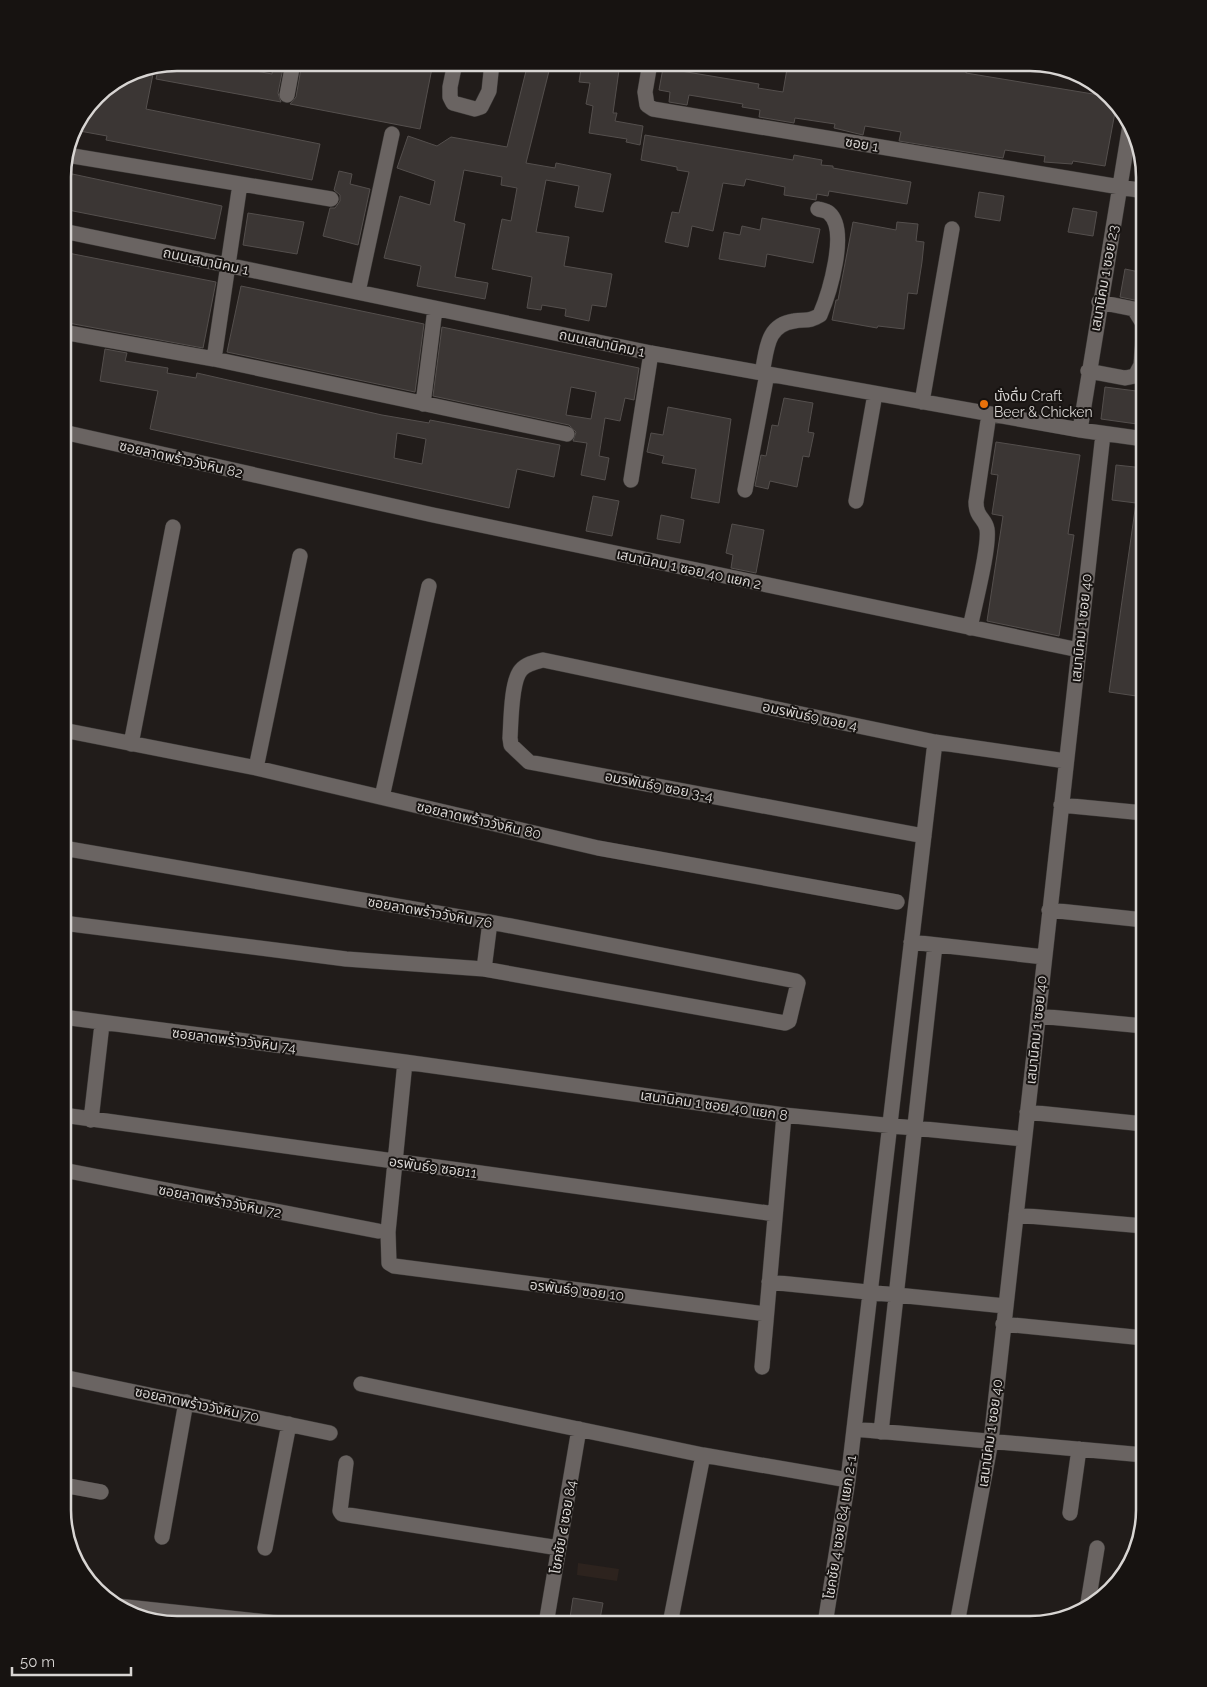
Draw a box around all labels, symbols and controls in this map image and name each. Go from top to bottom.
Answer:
street label: ซอย 1 [844,133,880,155]
street label: เสนานิคม 1 ซอย 23 [1087,224,1121,332]
street label: ถนนเสนานิคม 1 [162,244,250,278]
street label: ถนนเสนานิคม 1 [558,326,646,360]
place label: นั่งดื่ม Craft Beer & Chicken [994,386,1093,420]
marker: นั่งดื่ม Craft Beer & Chicken [978,398,990,410]
street label: ซอยลาดพร้าววังหิน 82 [118,437,244,481]
street label: เสนานิคม 1 ซอย 40 แยก 2 [615,546,763,592]
street label: เสนานิคม 1 ซอย 40 [1067,573,1095,683]
street label: อมรพันธ์9 ซอย 4 [761,698,859,734]
street label: อมรพันธ์9 ซอย 3-4 [604,768,715,804]
street label: ซอยลาดพร้าววังหิน 80 [415,798,543,842]
street label: ซอยลาดพร้าววังหิน 76 [366,893,494,931]
street label: เสนานิคม 1 ซอย 40 [1022,975,1050,1085]
street label: ซอยลาดพร้าววังหิน 74 [171,1024,297,1056]
street label: เสนานิคม 1 ซอย 40 แยก 8 [639,1087,789,1123]
street label: อรพันธ์9 ซอย11 [388,1153,478,1181]
street label: ซอยลาดพร้าววังหิน 72 [157,1181,283,1221]
street label: อรพันธ์9 ซอย 10 [529,1276,625,1304]
street label: เสนานิคม 1 ซอย 40 [974,1378,1006,1488]
street label: ซอยลาดพร้าววังหิน 70 [134,1383,260,1425]
street label: โชคชัย 4 ซอย 84 แยก 2-1 [821,1454,859,1600]
street label: โชคชัย ๔ ซอย 84 [547,1479,579,1575]
scale bar [12,1644,131,1676]
text: 50 m [20,1653,55,1671]

